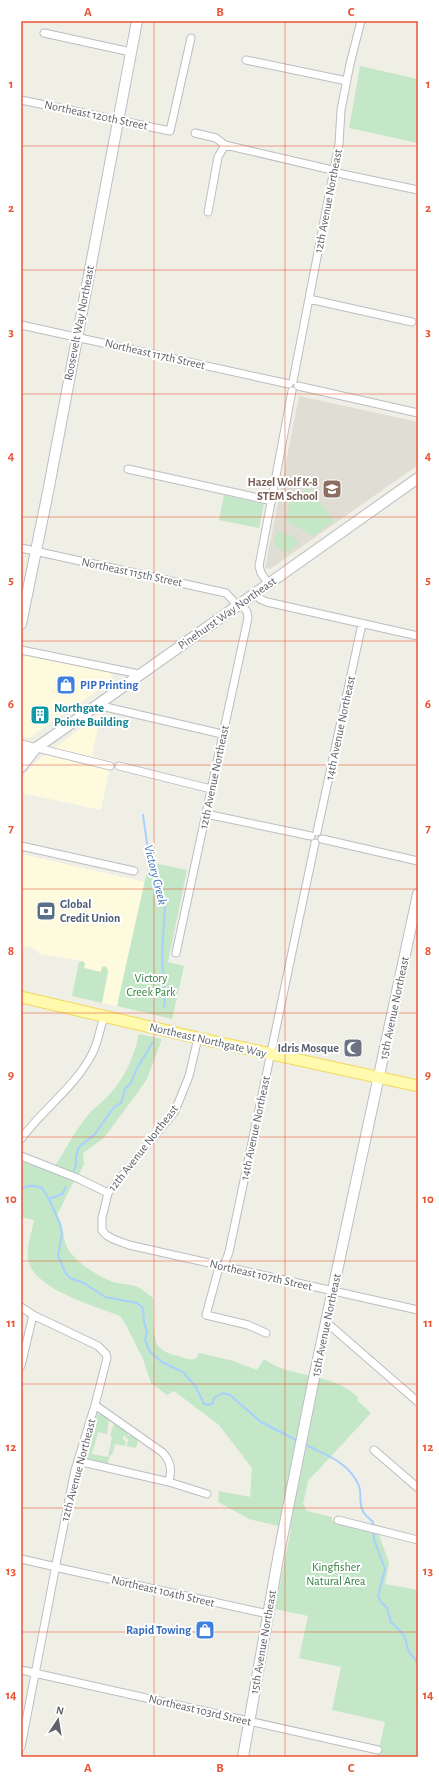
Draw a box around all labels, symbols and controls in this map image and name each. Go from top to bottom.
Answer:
text: A [84,6,92,19]
text: B [216,6,224,19]
text: C [348,6,355,19]
text: 1 [9,78,13,91]
text: 1 [426,78,430,91]
street label: Northeast 120th Street [43,98,149,132]
street label: 12th Avenue Northeast [312,148,344,254]
text: 2 [8,202,14,215]
text: 2 [425,202,431,215]
street label: Roosevelt Way Northeast [62,264,97,382]
text: 3 [8,326,14,339]
text: 3 [425,326,431,339]
street label: Northeast 117th Street [104,337,206,371]
text: 4 [8,450,15,463]
text: 4 [425,450,432,463]
place label: Hazel Wolf K-8 STEM School [248,476,318,502]
school or university icon: Hazel Wolf K-8 STEM School [321,478,343,500]
street label: Northeast 115th Street [81,555,184,589]
text: 5 [8,574,14,587]
street label: Pinehurst Way Northeast [176,574,279,652]
text: 5 [425,574,431,587]
shop icon: PIP Printing [55,674,77,696]
street label: 14th Avenue Northeast [323,675,357,781]
place label: PIP Printing [80,679,139,691]
text: 6 [8,698,14,711]
text: 6 [425,698,431,711]
place label: Northgate Pointe Building [54,702,129,728]
building icon: Northgate Pointe Building [29,704,51,726]
street label: 12th Avenue Northeast [197,724,231,830]
text: 7 [8,822,14,835]
text: 7 [425,822,431,835]
water label: Victory Creek [141,844,169,906]
place label: Global Credit Union [60,898,120,924]
bank icon: Global Credit Union [35,900,57,922]
text: 8 [8,945,14,958]
text: 8 [425,945,431,958]
street label: 15th Avenue Northeast [377,955,411,1061]
park label: Victory Creek Park [126,972,176,998]
street label: Northeast Northgate Way [148,1021,268,1060]
mosque icon: Idris Mosque [342,1037,364,1059]
place label: Idris Mosque [278,1042,339,1054]
text: 9 [8,1069,14,1082]
text: 9 [425,1069,431,1082]
street label: 14th Avenue Northeast [238,1075,272,1181]
street label: 12th Avenue Northeast [106,1103,180,1193]
text: 10 [5,1193,17,1206]
text: 10 [422,1193,434,1206]
street label: Northeast 107th Street [209,1257,314,1293]
street label: 15th Avenue Northeast [309,1272,343,1378]
text: 11 [6,1317,16,1330]
text: 11 [423,1317,433,1330]
street label: 12th Avenue Northeast [59,1417,98,1523]
text: 12 [6,1441,16,1454]
text: 12 [423,1441,433,1454]
park label: Kingfisher Natural Area [306,1561,366,1587]
text: 13 [6,1565,17,1578]
text: 13 [423,1565,434,1578]
street label: Northeast 104th Street [110,1573,216,1609]
street label: 15th Avenue Northeast [248,1589,278,1695]
shop icon: Rapid Towing [194,1619,216,1641]
place label: Rapid Towing [126,1624,192,1636]
text: 14 [5,1689,17,1702]
text: 14 [422,1689,434,1702]
street label: Northeast 103rd Street [148,1692,253,1728]
north arrow [38,1700,78,1740]
text: N [55,1705,65,1717]
text: A [84,1762,92,1775]
text: B [216,1762,224,1775]
text: C [348,1762,355,1775]

